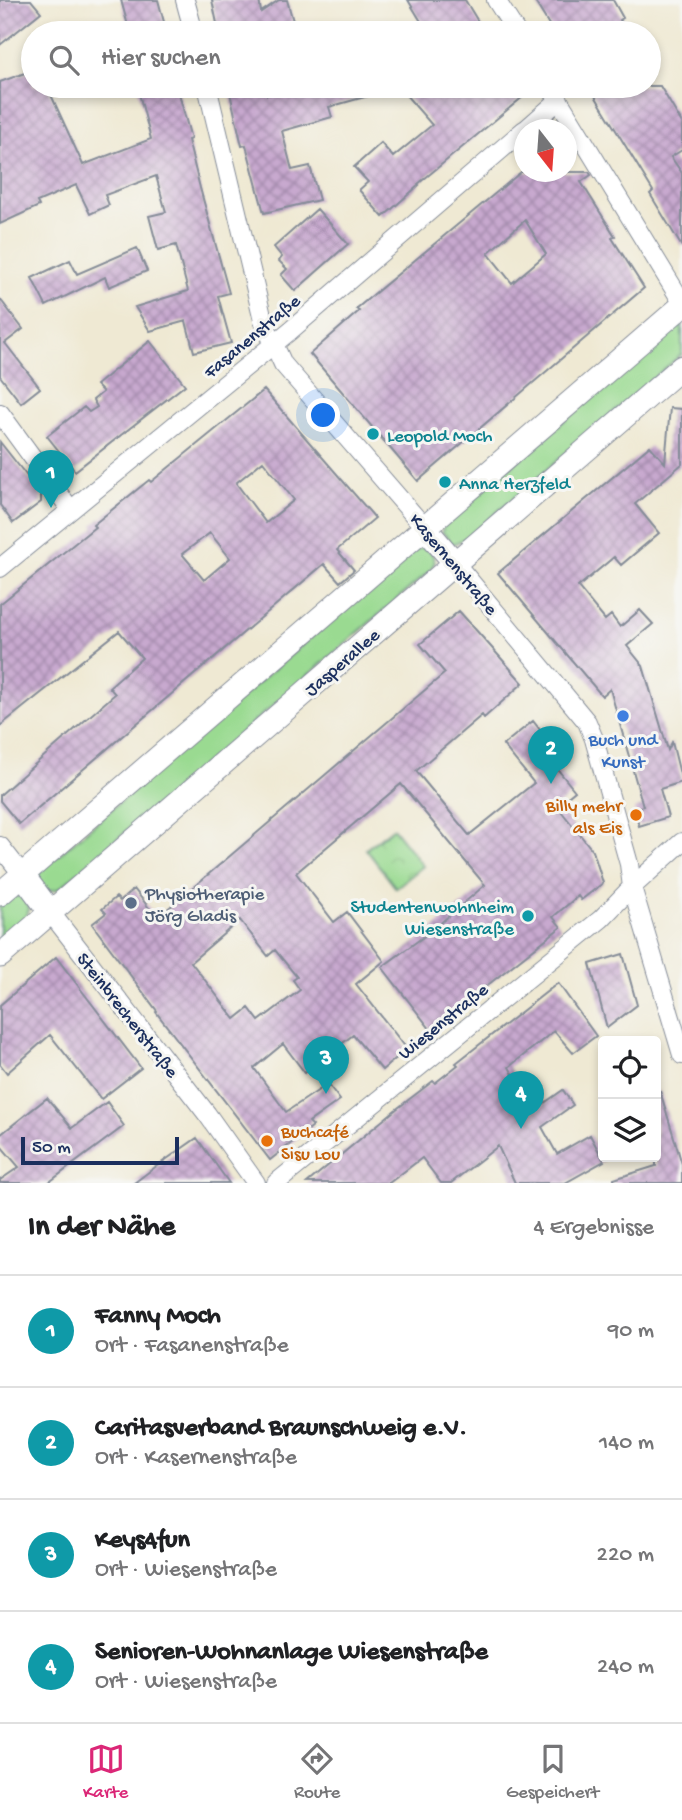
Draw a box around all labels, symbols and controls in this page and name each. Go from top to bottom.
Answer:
search box [21,21,661,98]
icon: search [45,41,83,79]
text: Hier suchen [101,44,221,75]
north arrow [514,119,577,182]
street label: Fasanenstraße [199,290,306,385]
your location [306,398,340,432]
marker: Leopold Moch [365,426,381,442]
place label: Leopold Moch [387,426,492,449]
pin: 1 [28,450,74,508]
marker: Anna Herzfeld [437,474,453,490]
place label: Anna Herzfeld [459,474,572,497]
street label: Kasernenstraße [403,510,502,621]
street label: Jasperallee [301,625,386,703]
marker: Buch und Kunst [615,708,631,724]
pin: 2 [528,726,574,784]
place label: Buch und Kunst [588,730,659,775]
place label: Billy mehr als Eis [545,796,624,841]
marker: Billy mehr als Eis [628,807,644,823]
place label: Physiotherapie Jörg Gladis [144,884,265,929]
marker: Physiotherapie Jörg Gladis [123,895,139,911]
place label: Studentenwohnheim Wiesenstraße [351,897,515,942]
marker: Studentenwohnheim Wiesenstraße [520,908,536,924]
street label: Steinbrecherstraße [70,949,182,1084]
street label: Wiesenstraße [394,979,494,1066]
pin: 3 [303,1036,349,1094]
map controls [598,1036,661,1162]
button: locate [598,1036,661,1099]
pin: 4 [498,1071,544,1129]
button: layers [598,1099,661,1162]
place label: Buchcafé Sisu Lou [280,1122,349,1167]
marker: Buchcafé Sisu Lou [259,1133,275,1149]
scale bar [21,1134,178,1166]
text: 50 m [32,1137,71,1160]
text: In der Nähe [28,1211,175,1246]
text: 4 Ergebnisse [533,1215,654,1242]
text: Fanny Moch [95,1302,221,1333]
text: 1 [46,1318,56,1345]
text: 90 m [608,1318,654,1345]
text: Ort · Fasanenstraße [95,1333,289,1360]
text: Caritasverband Braunschweig e.V. [95,1414,467,1445]
text: 2 [45,1430,57,1457]
text: 140 m [599,1430,654,1457]
text: Ort · Kasernenstraße [95,1445,297,1472]
text: Keys4fun [95,1526,190,1557]
text: 3 [45,1542,57,1569]
text: 220 m [597,1542,654,1569]
text: Ort · Wiesenstraße [95,1557,277,1584]
text: Senioren-Wohnanlage Wiesenstraße [95,1638,488,1669]
text: 4 [46,1654,56,1681]
text: 240 m [597,1654,654,1681]
text: Ort · Wiesenstraße [95,1669,277,1696]
tab: Karte [83,1740,128,1805]
tab: Route [294,1740,340,1805]
tab: Gespeichert [506,1740,599,1805]

